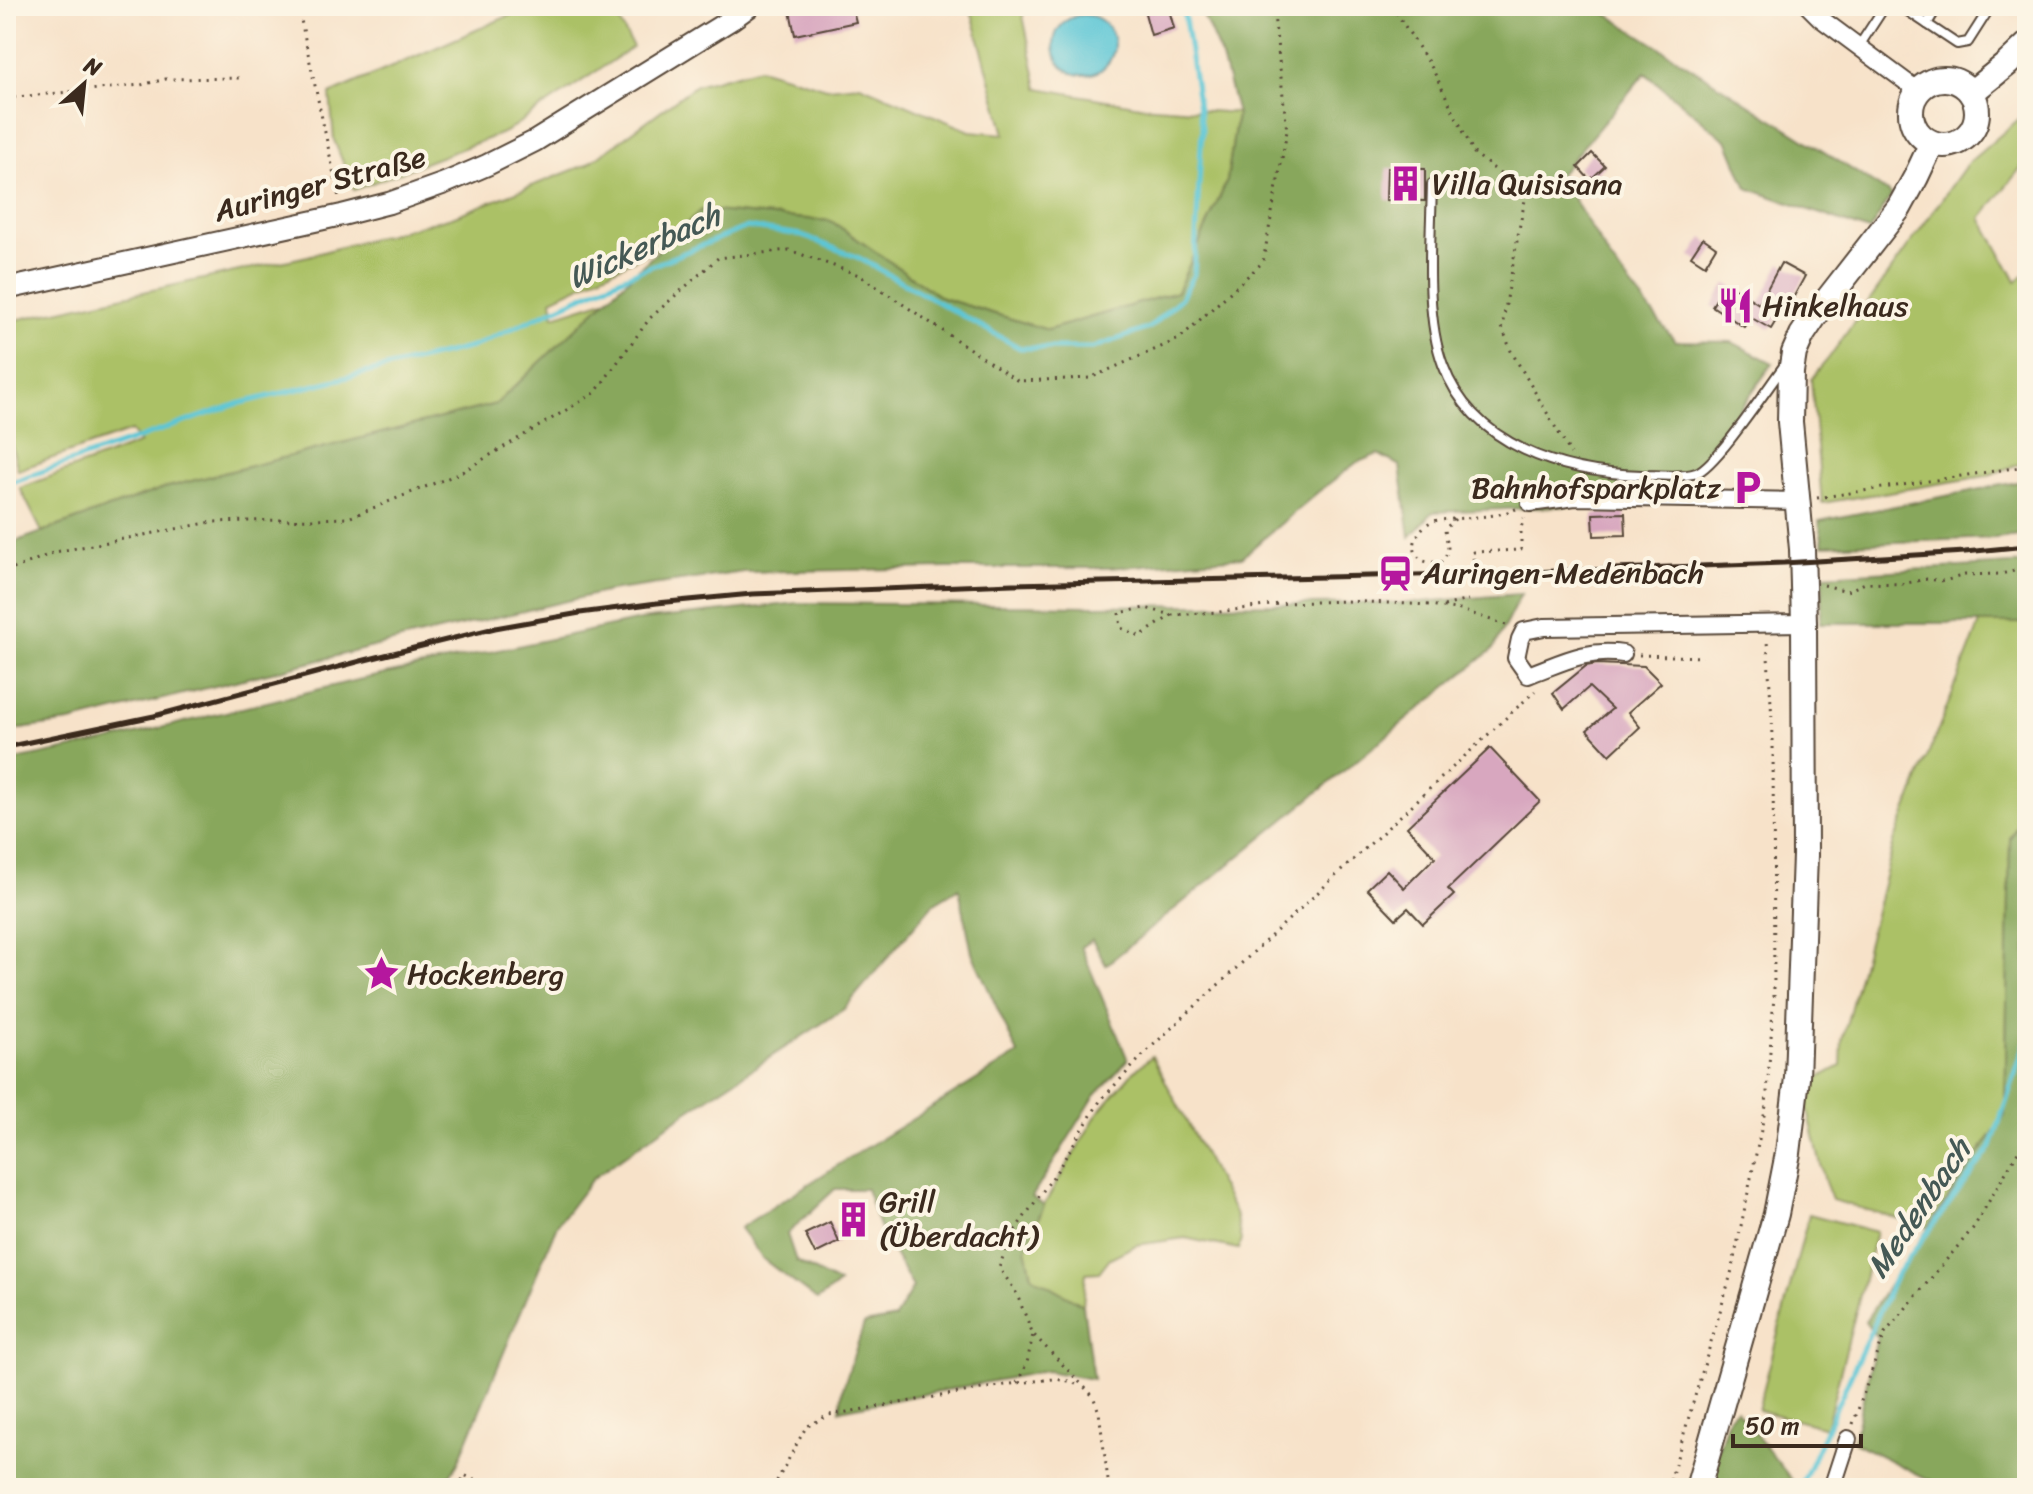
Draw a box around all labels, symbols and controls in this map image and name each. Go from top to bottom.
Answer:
north arrow [44,44,124,124]
text: N [76,45,109,88]
street label: Auringer Straße [207,130,432,239]
place label: Villa Quisisana [1432,157,1623,211]
building icon: Villa Quisisana [1387,165,1425,203]
water label: Wickerbach [558,186,733,306]
place label: Hinkelhaus [1762,279,1908,333]
restaurant icon: Hinkelhaus [1717,287,1755,325]
place label: Bahnhofsparkplatz [1471,461,1722,515]
parking icon: Bahnhofsparkplatz [1728,469,1766,507]
place label: Auringen-Medenbach [1421,546,1704,600]
station icon: Auringen-Medenbach [1377,554,1415,592]
place label: Hockenberg [407,947,564,1001]
place icon: Hockenberg [362,955,400,993]
water label: Medenbach [1850,1124,1988,1290]
place label: Grill (Überdacht) [879,1175,1039,1263]
building icon: Grill (Überdacht) [834,1200,872,1238]
scale bar [1733,1398,1861,1448]
text: 50 m [1745,1405,1800,1447]

